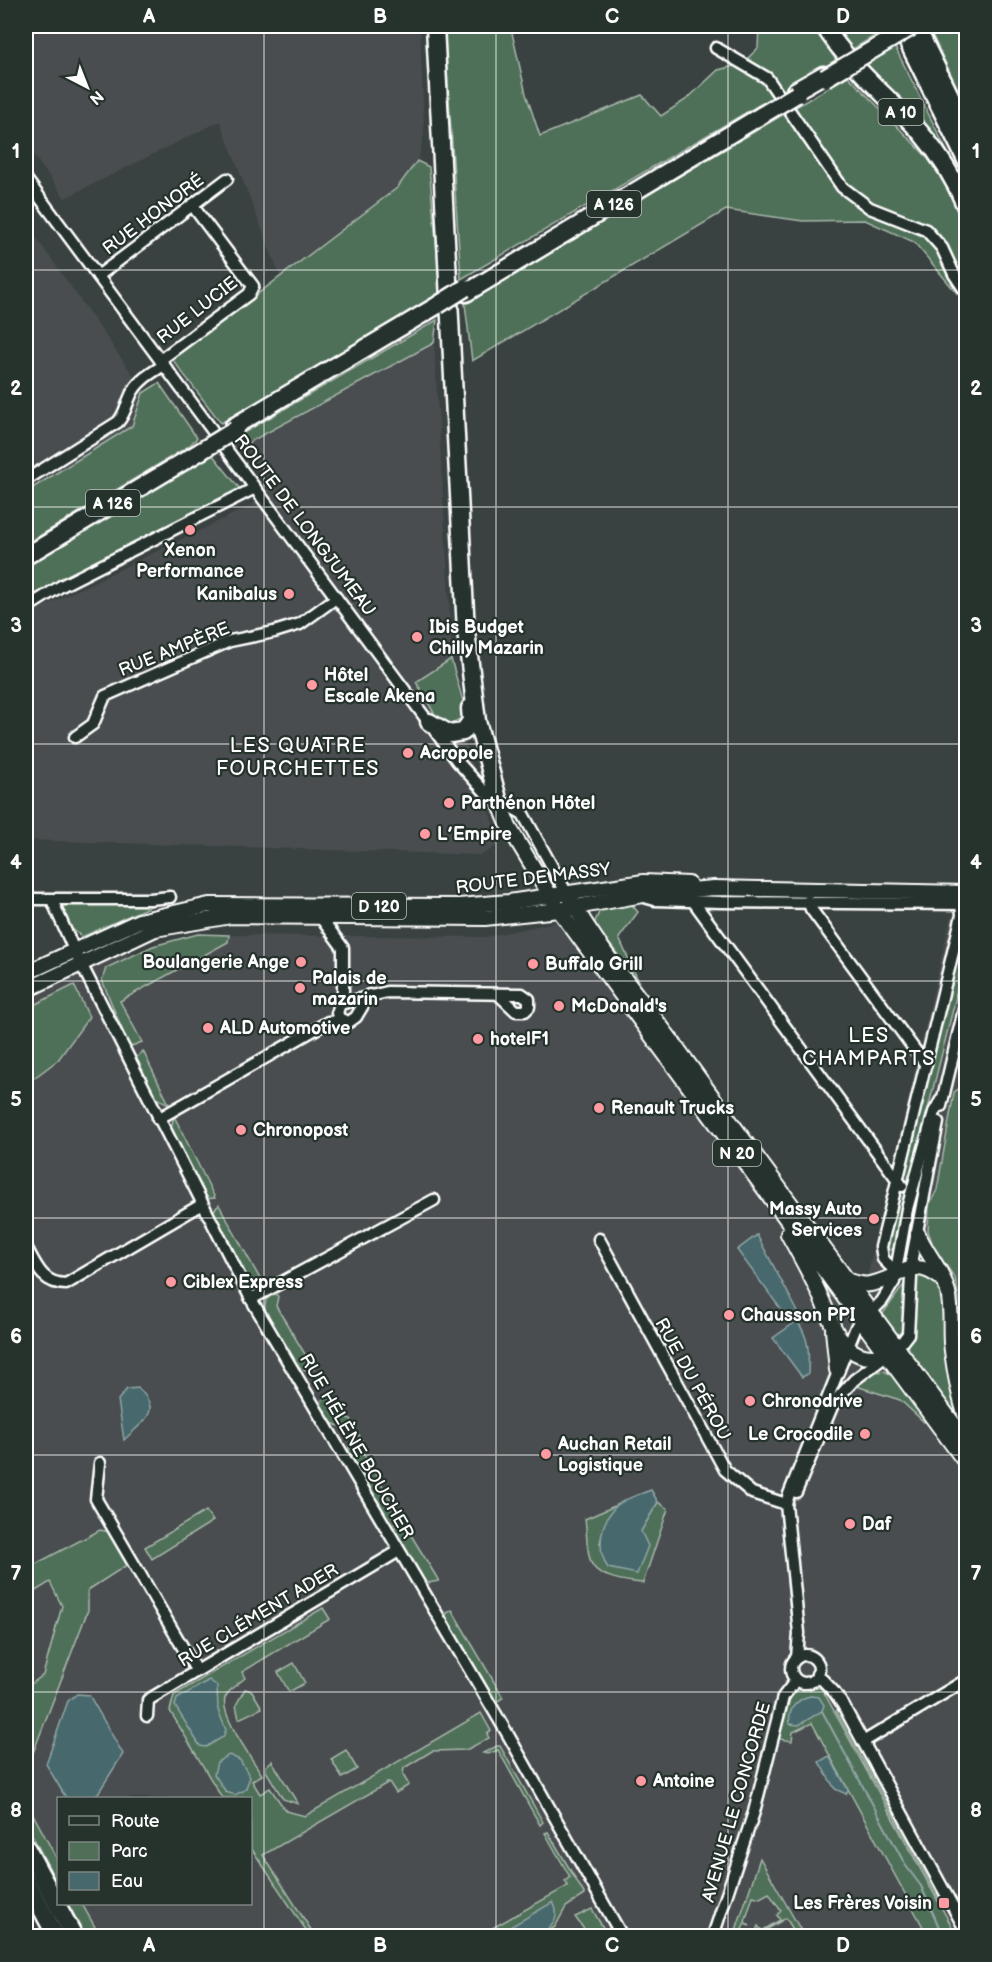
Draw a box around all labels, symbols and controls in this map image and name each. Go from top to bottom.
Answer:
text: A [142,5,156,29]
text: B [373,5,387,29]
text: C [605,5,619,29]
text: D [836,5,850,29]
north arrow [57,57,117,117]
text: N [85,86,107,108]
road number: A 10 [878,99,924,125]
text: 1 [12,140,20,164]
text: 1 [972,140,980,164]
street label: RUE HONORÉ [97,168,208,259]
road number: A 126 [587,191,641,217]
street label: RUE LUCIE [153,272,242,348]
text: 2 [10,377,22,401]
text: 2 [970,377,982,401]
street label: ROUTE DE LONGJUMEAU [229,430,380,620]
road number: A 126 [86,490,140,516]
marker: Xenon Performance [183,523,197,537]
place label: Xenon Performance [136,540,244,582]
place label: Kanibalus [196,584,277,605]
marker: Kanibalus [282,587,296,601]
text: 3 [10,614,22,638]
text: 3 [970,614,982,638]
street label: RUE AMPÈRE [115,616,233,681]
place label: Ibis Budget Chilly Mazarin [429,617,544,659]
marker: Ibis Budget Chilly Mazarin [410,630,424,644]
place label: Hôtel Escale Akena [324,665,435,707]
marker: Hôtel Escale Akena [305,678,319,692]
district label: LES QUATRE FOURCHETTES [216,734,380,781]
place label: Acropole [419,743,493,764]
marker: Acropole [401,746,415,760]
place label: Parthénon Hôtel [461,793,595,814]
marker: Parthénon Hôtel [442,796,456,810]
place label: L’Empire [437,824,512,845]
marker: L’Empire [418,827,432,841]
text: 4 [10,851,22,875]
text: 4 [970,851,982,875]
street label: ROUTE DE MASSY [454,859,612,898]
road number: D 120 [352,893,406,919]
place label: Boulangerie Ange [142,952,289,973]
place label: Buffalo Grill [545,954,643,975]
marker: Boulangerie Ange [294,955,308,969]
marker: Buffalo Grill [526,957,540,971]
place label: Palais de mazarin [312,968,387,1010]
marker: Palais de mazarin [293,981,307,995]
place label: McDonald's [571,996,667,1017]
marker: McDonald's [552,999,566,1013]
place label: ALD Automotive [219,1018,350,1039]
marker: ALD Automotive [201,1021,215,1035]
district label: LES CHAMPARTS [802,1024,936,1071]
place label: hotelF1 [490,1029,549,1050]
marker: hotelF1 [471,1032,485,1046]
text: 5 [10,1088,22,1112]
text: 5 [970,1088,982,1112]
place label: Renault Trucks [611,1098,734,1119]
marker: Renault Trucks [592,1101,606,1115]
place label: Chronopost [253,1120,348,1141]
marker: Chronopost [234,1123,248,1137]
road number: N 20 [713,1140,761,1166]
place label: Massy Auto Services [769,1199,862,1241]
marker: Massy Auto Services [867,1212,881,1226]
place label: Ciblex Express [183,1272,303,1293]
marker: Ciblex Express [164,1275,178,1289]
place label: Chausson PPI [741,1305,856,1326]
marker: Chausson PPI [722,1308,736,1322]
street label: RUE DU PÉROU [650,1314,737,1444]
text: 6 [10,1325,22,1349]
text: 6 [970,1325,982,1349]
street label: RUE HÉLÈNE BOUCHER [295,1349,420,1543]
place label: Chronodrive [762,1391,863,1412]
marker: Chronodrive [743,1394,757,1408]
place label: Le Crocodile [748,1424,853,1445]
marker: Le Crocodile [858,1427,872,1441]
place label: Auchan Retail Logistique [557,1434,672,1476]
marker: Auchan Retail Logistique [539,1447,553,1461]
place label: Daf [862,1514,892,1535]
marker: Daf [843,1517,857,1531]
street label: RUE CLÉMENT ADER [174,1558,342,1671]
text: 7 [10,1562,22,1586]
text: 7 [970,1562,982,1586]
street label: AVENUE LE CONCORDE [698,1699,775,1905]
place label: Antoine [652,1771,715,1792]
marker: Antoine [634,1774,648,1788]
legend [57,1797,252,1905]
text: 8 [10,1799,22,1823]
text: 8 [970,1799,982,1823]
text: Route [111,1811,160,1832]
text: Parc [111,1841,148,1862]
text: Eau [111,1871,143,1892]
place label: Les Frères Voisin [793,1893,932,1914]
marker: Les Frères Voisin [937,1896,951,1910]
text: A [142,1934,156,1958]
text: B [373,1934,387,1958]
text: C [605,1934,619,1958]
text: D [836,1934,850,1958]

